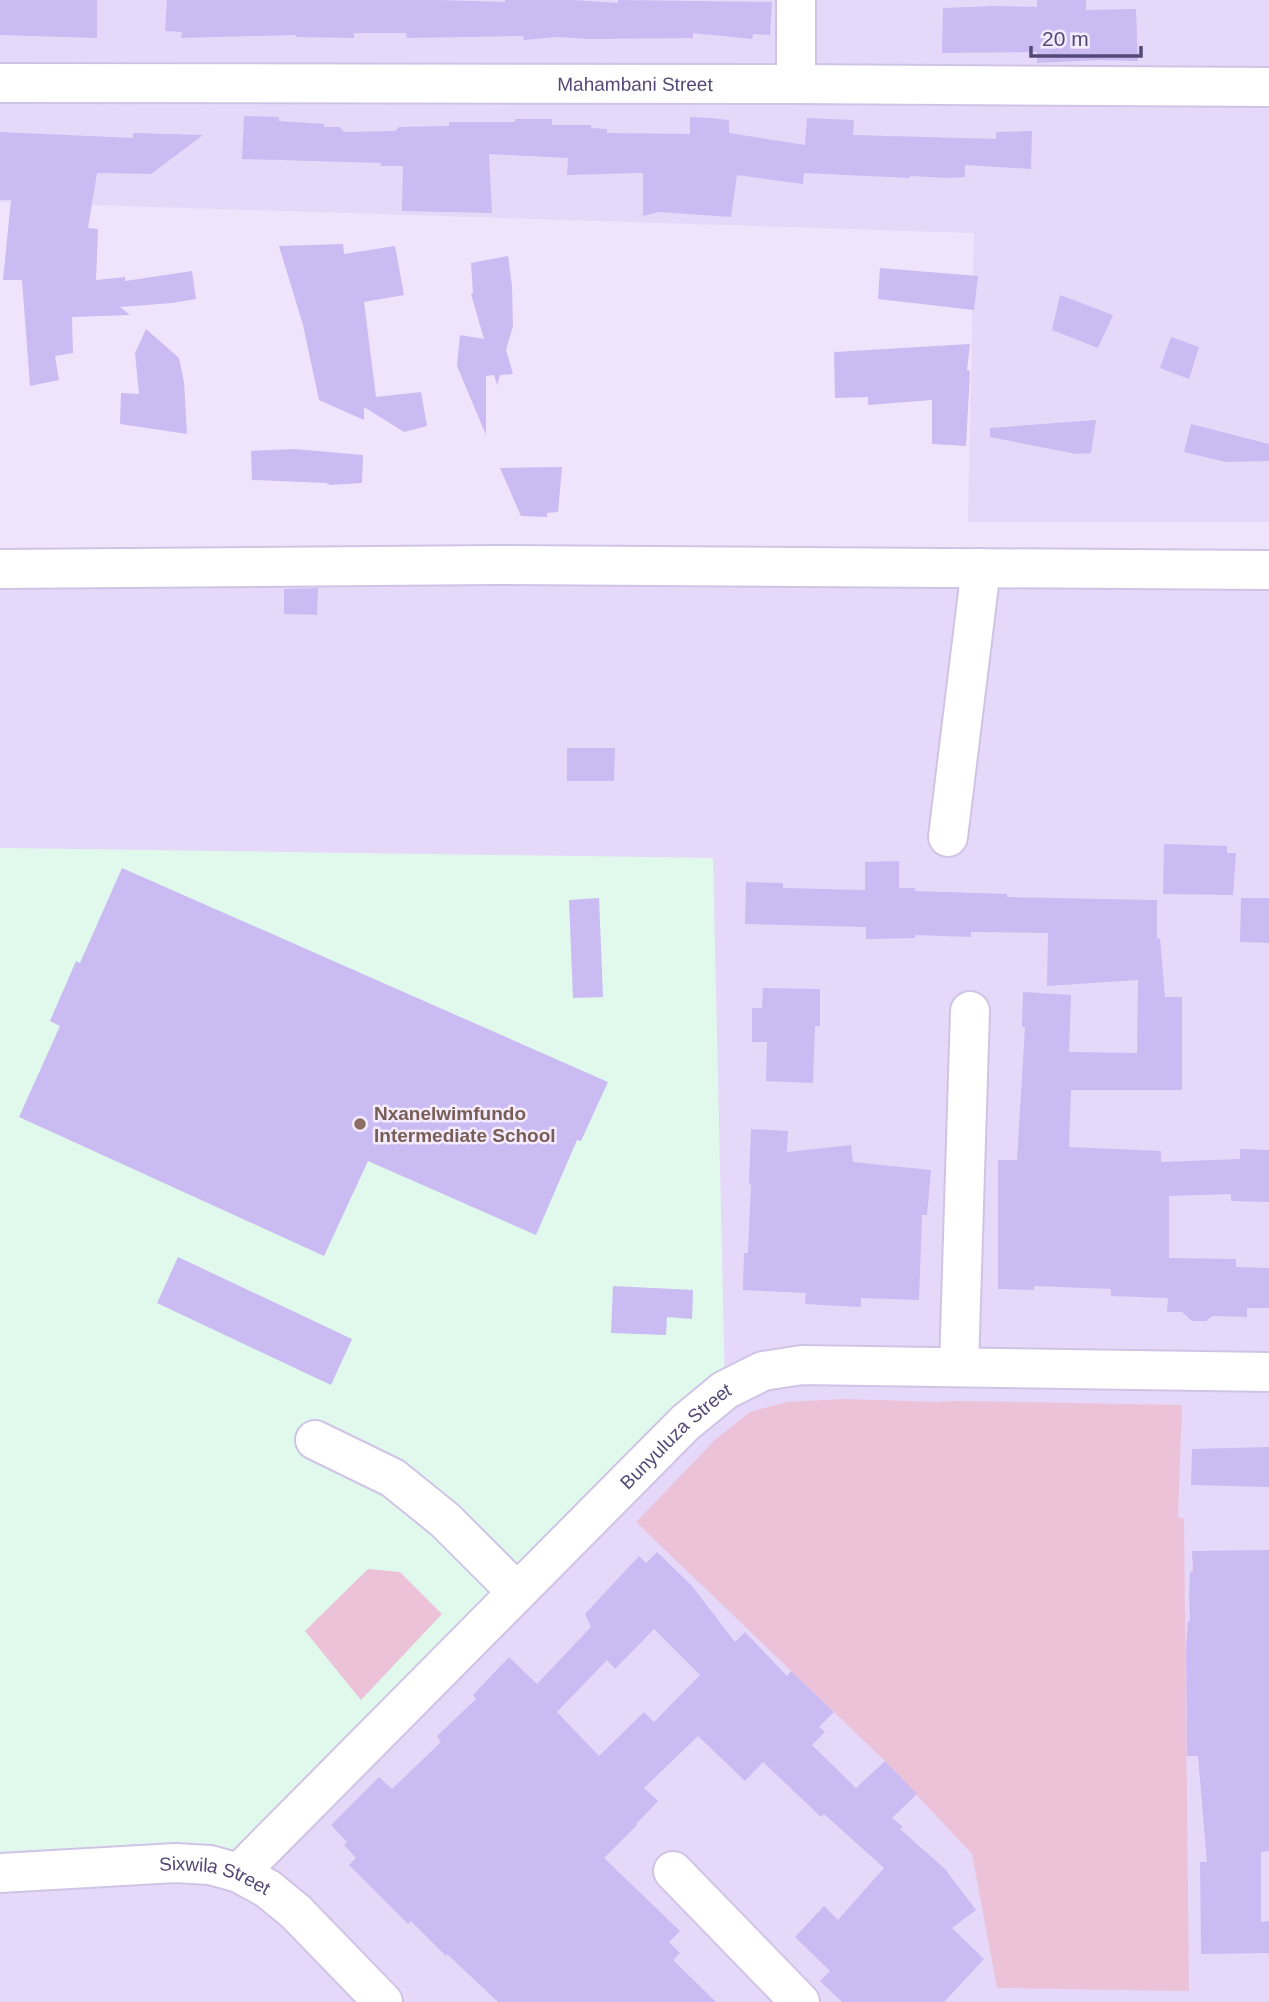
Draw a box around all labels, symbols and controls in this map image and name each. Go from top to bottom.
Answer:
scale bar [1031,14,1141,58]
text: 20 m [1042,27,1089,50]
street label: Mahambani Street [557,73,713,94]
place label: Nxanelwimfundo Intermediate School [374,1103,556,1146]
marker: Nxanelwimfundo Intermediate School [352,1116,368,1132]
street label: Bunyuluza Street [616,1378,735,1493]
street label: Sixwila Street [159,1852,275,1899]

